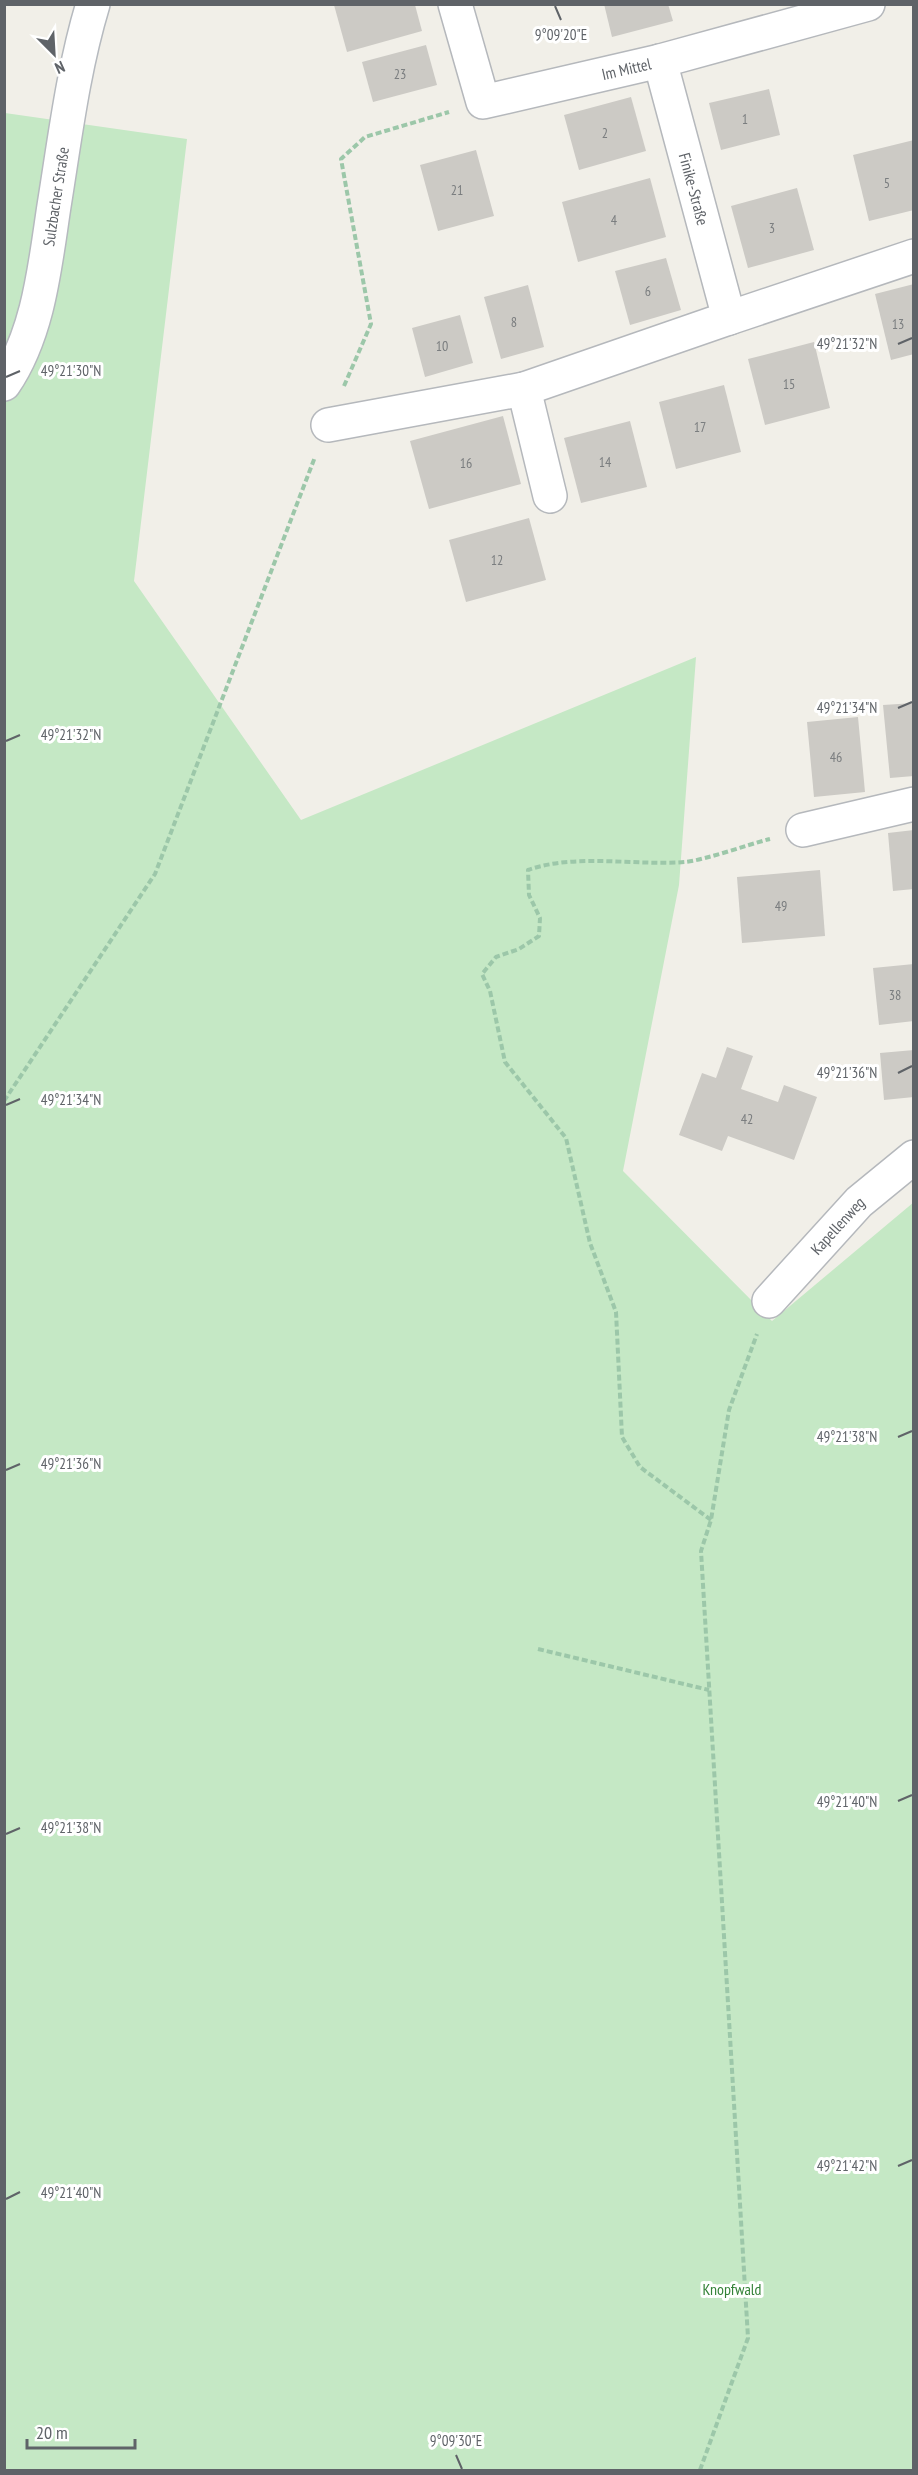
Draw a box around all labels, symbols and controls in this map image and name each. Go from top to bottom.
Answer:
north arrow [24,24,84,84]
text: 9°09'20"E [535,25,587,44]
street label: Im Mittel [600,53,653,84]
text: N [52,57,68,79]
house number: 23 [394,65,406,83]
house number: 1 [742,110,748,128]
house number: 2 [602,124,608,142]
street label: Sulzbacher Straße [38,146,73,248]
street label: Finike-Straße [675,151,713,227]
house number: 5 [884,174,890,192]
house number: 21 [451,181,463,199]
house number: 4 [611,211,618,229]
house number: 3 [769,219,775,237]
house number: 6 [645,282,651,300]
house number: 8 [511,313,517,331]
house number: 13 [892,315,904,333]
text: 49°21'32"N [817,334,877,353]
house number: 10 [436,337,448,355]
text: 49°21'30"N [41,361,101,380]
house number: 15 [783,375,795,393]
house number: 17 [694,418,706,436]
house number: 14 [599,453,612,471]
house number: 16 [460,454,472,472]
house number: 12 [491,551,503,569]
text: 49°21'34"N [817,698,877,717]
text: 49°21'32"N [41,725,101,744]
house number: 46 [830,748,842,766]
house number: 49 [775,897,787,915]
house number: 38 [889,986,901,1004]
text: 49°21'36"N [817,1063,877,1082]
text: 49°21'34"N [41,1090,101,1109]
house number: 42 [741,1110,753,1128]
street label: Kapellenweg [806,1192,868,1259]
text: 49°21'38"N [817,1427,877,1446]
text: 49°21'36"N [41,1454,101,1473]
text: 49°21'40"N [817,1792,877,1811]
text: 49°21'38"N [41,1818,101,1837]
text: 49°21'42"N [817,2156,877,2175]
text: 49°21'40"N [41,2183,101,2202]
park label: Knopfwald [703,2279,762,2299]
scale bar [27,2412,135,2450]
text: 20 m [36,2421,68,2444]
text: 9°09'30"E [430,2431,482,2450]

